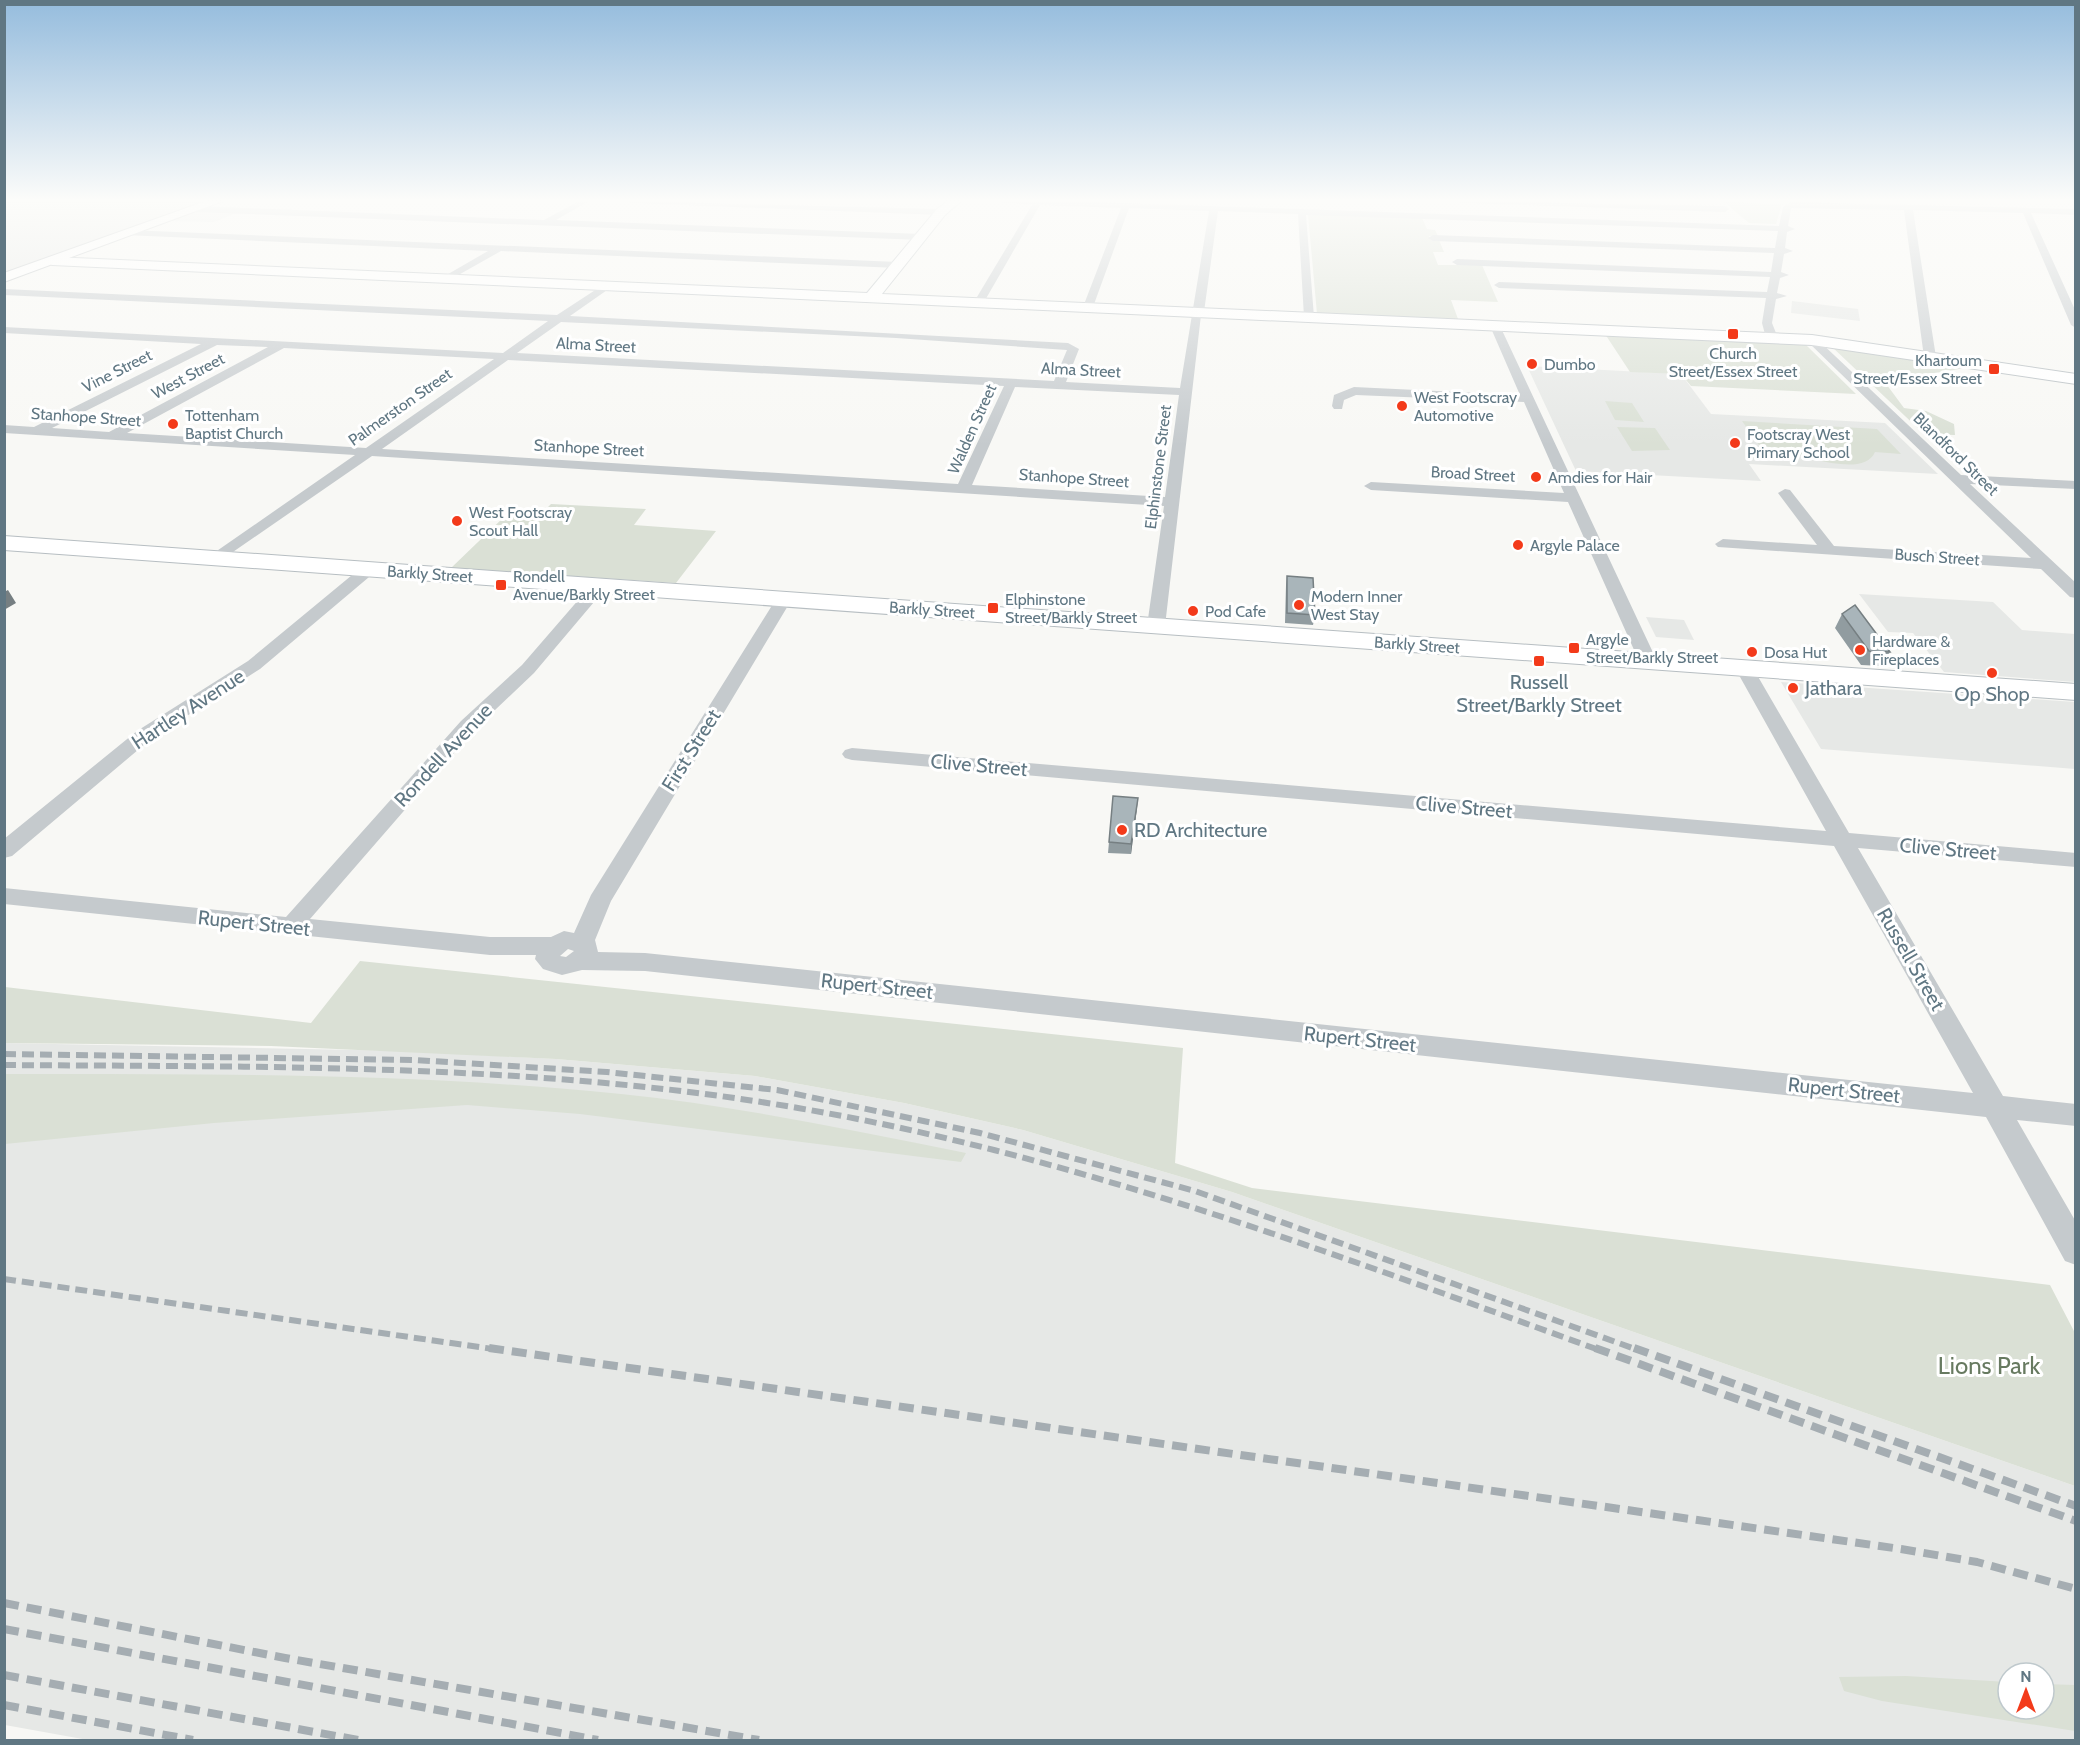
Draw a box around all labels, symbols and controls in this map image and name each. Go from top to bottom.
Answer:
marker: Church Street/Essex Street [1726,327,1740,341]
street label: Alma Street [556,333,637,357]
place label: Church Street/Essex Street [1669,344,1798,381]
street label: Vine Street [79,345,156,397]
street label: West Street [148,349,228,403]
place label: Khartoum Street/Essex Street [1853,351,1983,388]
place label: Dumbo [1544,355,1596,374]
marker: Dumbo [1525,357,1539,371]
street label: Alma Street [1041,358,1122,382]
marker: Khartoum Street/Essex Street [1987,362,2001,376]
street label: Palmerston Street [345,364,456,450]
street label: Walden Street [944,380,1001,477]
place label: West Footscray Automotive [1414,388,1517,425]
marker: West Footscray Automotive [1395,399,1409,413]
street label: Elphinstone Street [1141,403,1175,530]
street label: Stanhope Street [30,404,142,430]
place label: Tottenham Baptist Church [185,406,283,443]
street label: Blandford Street [1909,409,2003,500]
marker: Tottenham Baptist Church [166,417,180,431]
place label: Footscray West Primary School [1747,425,1851,462]
street label: Stanhope Street [533,436,645,460]
marker: Footscray West Primary School [1728,436,1742,450]
street label: Broad Street [1430,462,1516,486]
street label: Stanhope Street [1018,465,1130,491]
place label: Amdies for Hair [1548,468,1653,487]
marker: Amdies for Hair [1529,470,1543,484]
place label: West Footscray Scout Hall [469,503,572,540]
marker: West Footscray Scout Hall [450,514,464,528]
place label: Argyle Palace [1530,536,1620,555]
marker: Argyle Palace [1511,538,1525,552]
street label: Busch Street [1894,545,1981,569]
street label: Barkly Street [386,562,474,587]
place label: Rondell Avenue/Barkly Street [513,567,655,604]
marker: Rondell Avenue/Barkly Street [494,578,508,592]
place label: Modern Inner West Stay [1311,587,1403,624]
place label: Elphinstone Street/Barkly Street [1005,590,1138,627]
street label: Barkly Street [888,598,976,623]
marker: Modern Inner West Stay [1292,598,1306,612]
marker: Elphinstone Street/Barkly Street [986,601,1000,615]
place label: Pod Cafe [1205,602,1266,621]
marker: Pod Cafe [1186,604,1200,618]
place label: Argyle Street/Barkly Street [1586,630,1719,667]
place label: Hardware & Fireplaces [1872,632,1950,669]
street label: Barkly Street [1373,633,1461,658]
marker: Argyle Street/Barkly Street [1567,641,1581,655]
place label: Dosa Hut [1764,643,1828,662]
marker: Hardware & Fireplaces [1853,643,1867,657]
marker: Dosa Hut [1745,645,1759,659]
marker: Russell Street/Barkly Street [1532,654,1546,668]
street label: Hartley Avenue [127,664,249,754]
marker: Op Shop [1985,666,1999,680]
place label: Russell Street/Barkly Street [1456,670,1622,717]
place label: Jathara [1804,676,1863,700]
marker: Jathara [1786,681,1800,695]
place label: Op Shop [1954,682,2030,706]
street label: Rondell Avenue [389,698,497,812]
street label: First Street [656,705,726,795]
street label: Clive Street [930,749,1029,781]
street label: Clive Street [1415,791,1514,823]
place label: RD Architecture [1134,818,1267,842]
marker: RD Architecture [1115,823,1129,837]
street label: Clive Street [1899,833,1998,865]
street label: Russell Street [1872,903,1950,1015]
street label: Rupert Street [197,905,312,941]
street label: Rupert Street [820,968,935,1004]
street label: Rupert Street [1303,1021,1418,1057]
street label: Rupert Street [1787,1072,1902,1108]
park label: Lions Park [1938,1351,2040,1380]
north arrow [1996,1661,2056,1721]
text: N [2020,1667,2032,1686]

